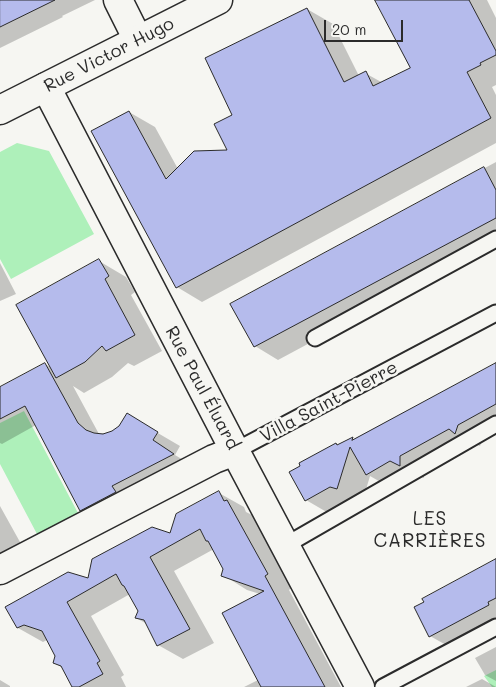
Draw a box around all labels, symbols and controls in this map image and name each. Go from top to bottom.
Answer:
scale bar [326,10,405,42]
street label: Rue Victor Hugo [40,13,178,97]
text: 20 m [332,19,366,39]
street label: Rue Paul Éluard [160,322,244,454]
street label: Villa Saint-Pierre [257,357,401,447]
district label: LES CARRIÈRES [372,508,488,552]

